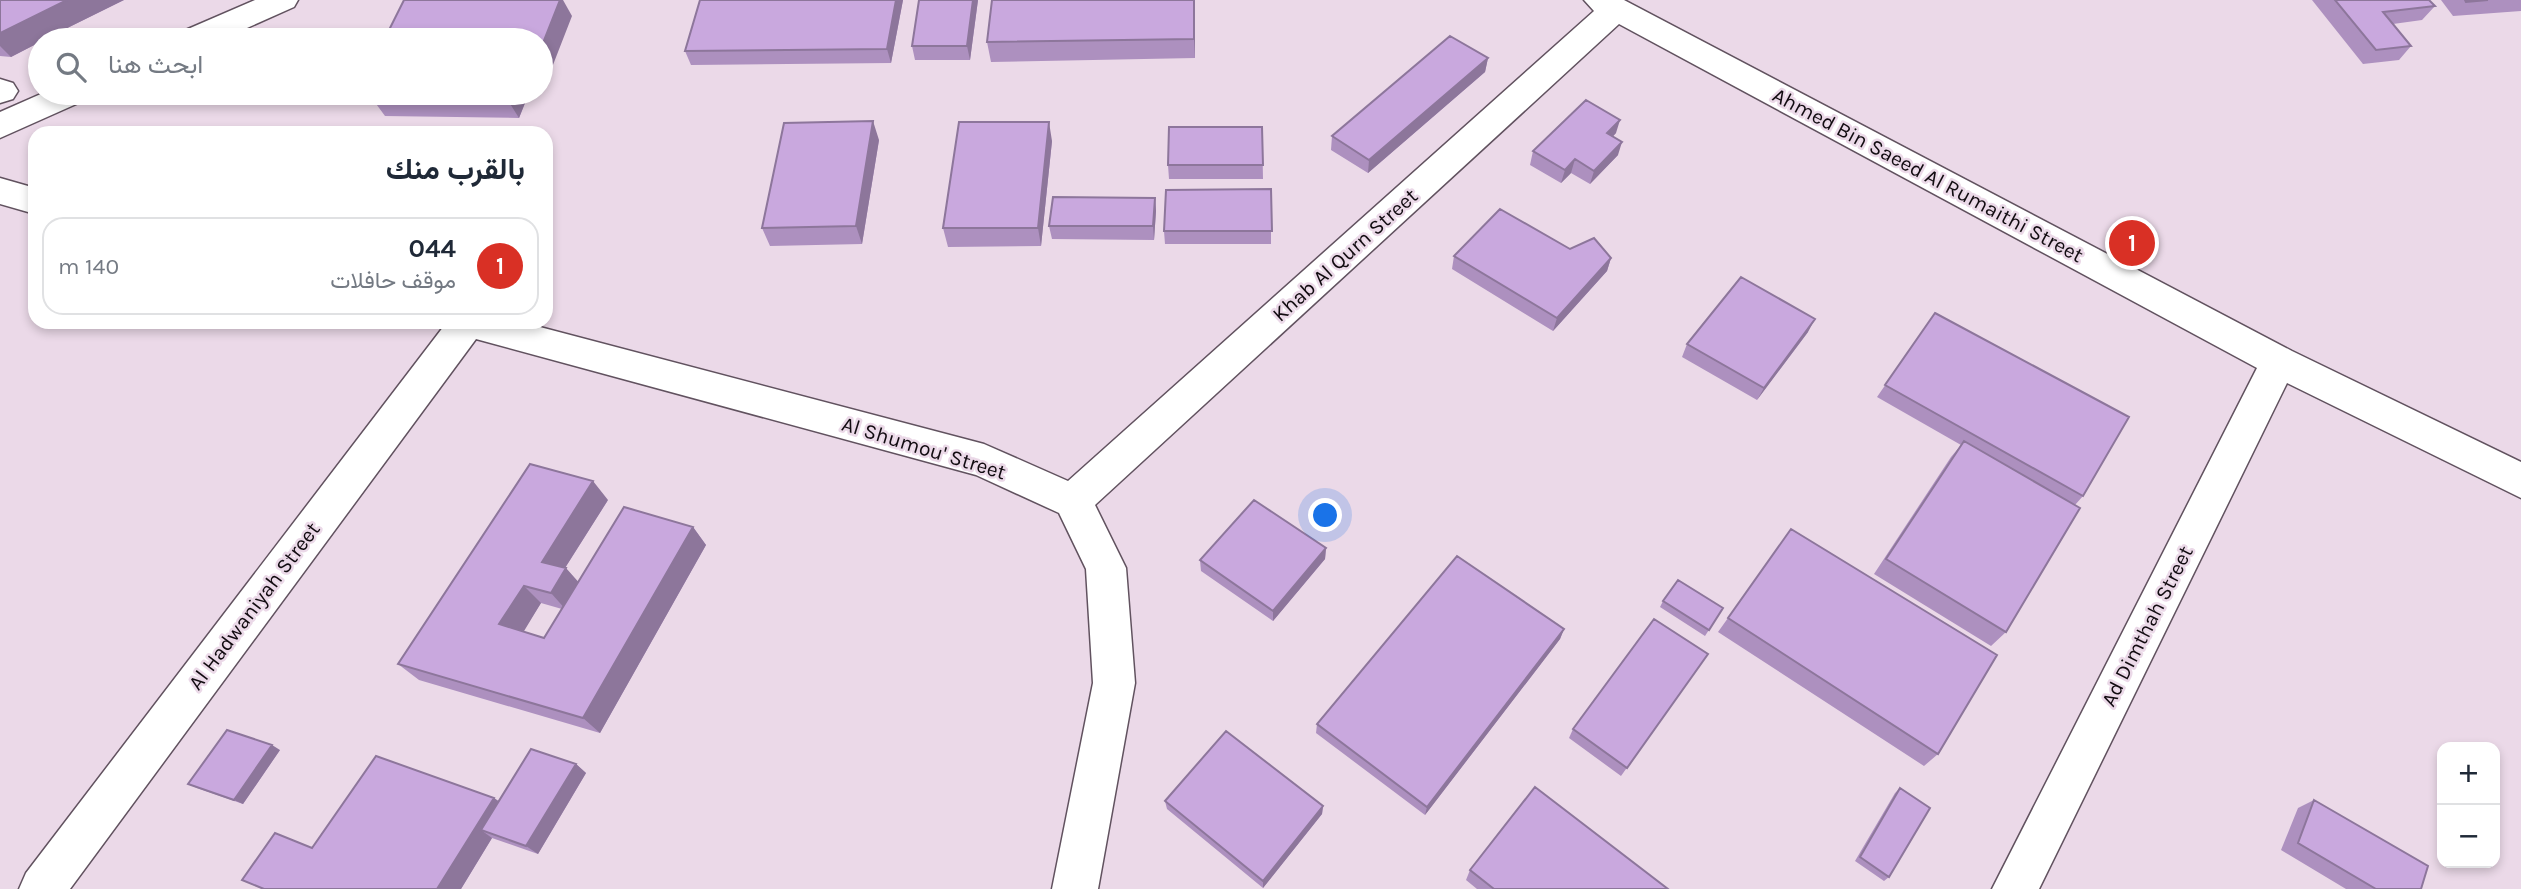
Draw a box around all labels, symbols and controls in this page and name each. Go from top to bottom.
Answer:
search box [28,28,553,105]
icon: search [52,48,90,86]
text: ابحث هنا [108,49,203,80]
street label: Ahmed Bin Saeed Al Rumaithi Street [1769,83,2087,267]
text: بالقرب منك [386,151,525,187]
street label: Khab Al Qurn Street [1268,184,1422,326]
pin: 1 [2109,217,2155,269]
text: 044 [409,233,456,264]
text: 140 m [58,253,119,280]
text: 1 [496,253,504,280]
text: موقف حافلات [330,267,456,294]
street label: Al Shumou' Street [839,412,1009,484]
your location [1308,498,1342,532]
street label: Al Hadwaniyah Street [183,518,325,694]
street label: Ad Dimthah Street [2096,542,2198,710]
map controls [2437,742,2500,868]
button: + [2437,742,2500,805]
button: − [2437,805,2500,868]

